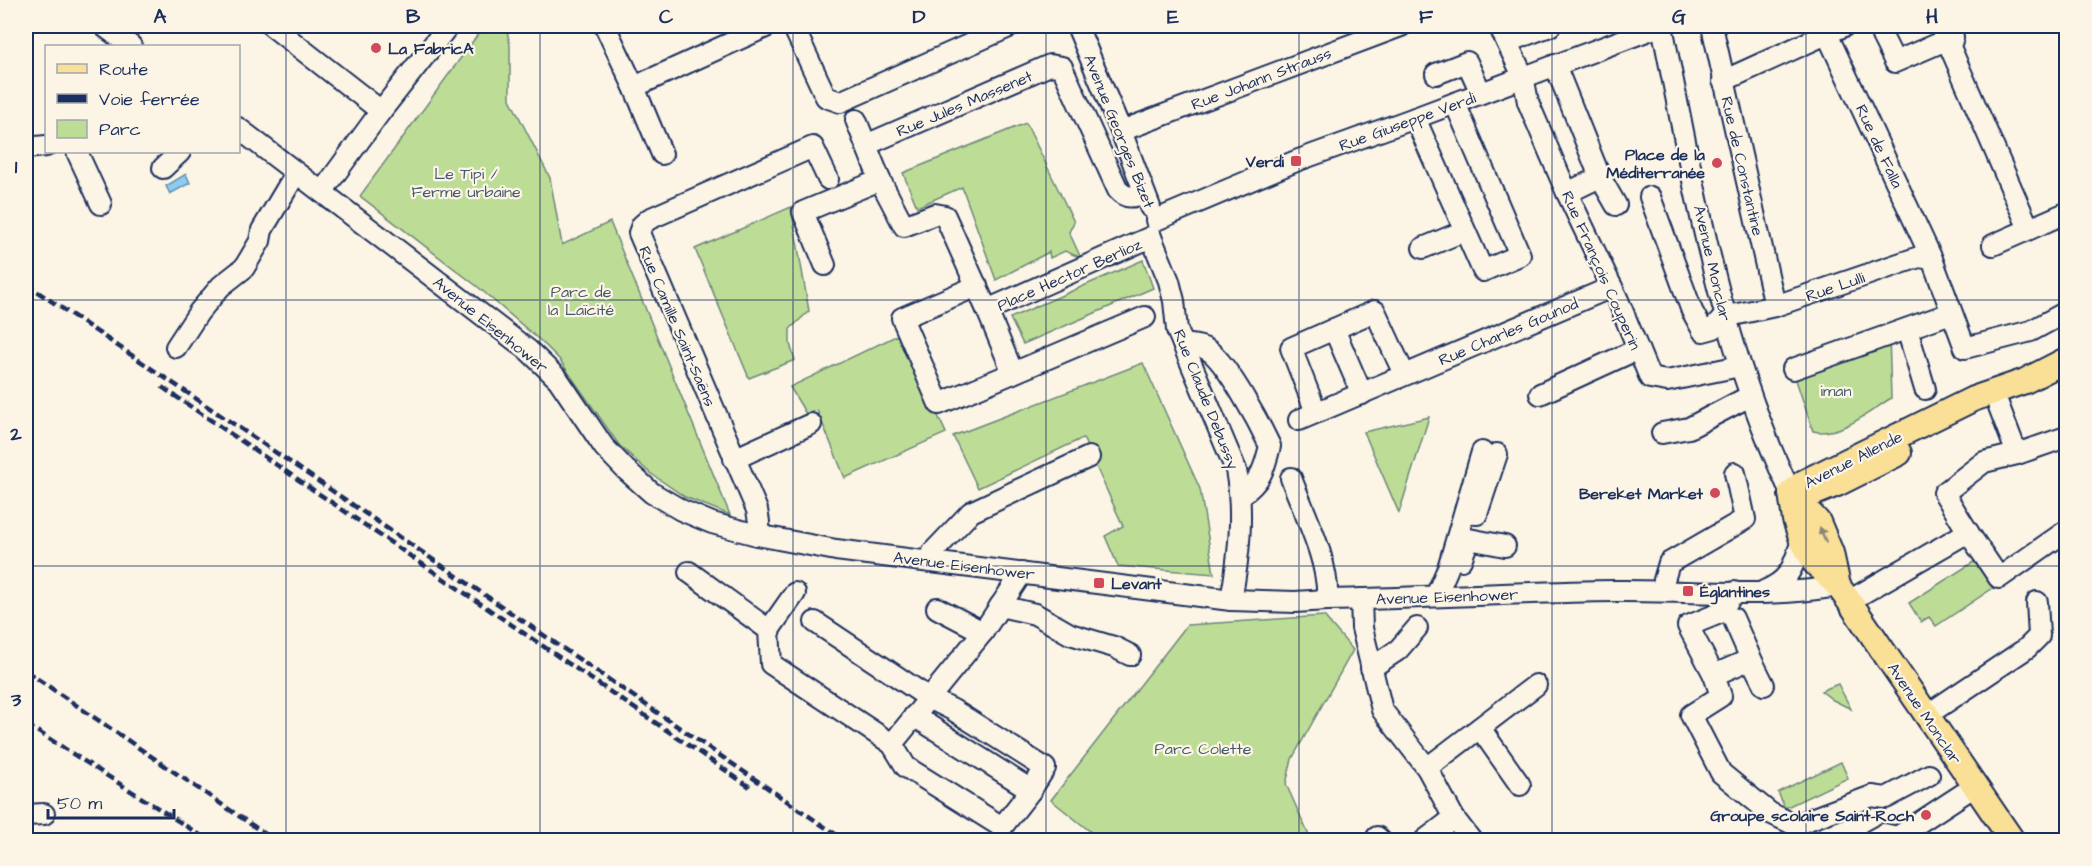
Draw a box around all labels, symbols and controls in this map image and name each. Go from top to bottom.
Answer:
text: A [154,3,167,31]
text: B [406,3,421,31]
text: C [659,3,674,31]
text: D [913,3,926,31]
text: E [1167,3,1179,31]
text: F [1419,3,1434,31]
text: G [1672,3,1686,31]
text: H [1926,3,1938,31]
place label: La FabricA [388,38,474,60]
marker: La FabricA [369,41,383,55]
street label: Rue Johann Strauss [1188,42,1335,116]
legend [45,45,240,153]
street label: Avenue Georges Bizet [1077,51,1160,212]
text: Route [99,57,148,82]
street label: Rue Jules Massenet [893,65,1036,143]
text: Voie ferrée [99,87,200,112]
street label: Rue Giuseppe Verdi [1336,87,1479,157]
street label: Rue de Constantine [1715,94,1769,238]
street label: Rue de Falla [1850,101,1908,192]
text: Parc [99,117,141,142]
place label: Place de la Méditerranée [1606,144,1706,184]
place label: Verdi [1245,151,1285,173]
text: 1 [15,153,18,181]
marker: Verdi [1289,154,1303,168]
marker: Place de la Méditerranée [1710,156,1724,170]
park label: Le Tipi / Ferme urbaine [411,163,521,203]
street label: Rue François Couperin [1556,187,1646,353]
street label: Avenue Monclar [1688,203,1736,323]
street label: Place Hector Berlioz [994,233,1145,317]
street label: Rue Camille Saint-Saëns [633,243,721,410]
street label: Rue Lulli [1803,266,1868,307]
street label: Avenue Eisenhower [428,271,553,378]
park label: Parc de la Laïcité [548,281,615,321]
street label: Rue Charles Gounod [1435,293,1582,371]
street label: Rue Claude Debussy [1167,326,1244,473]
park label: iman [1820,380,1852,402]
text: 2 [9,420,22,448]
street label: Avenue Allende [1801,426,1907,494]
place label: Bereket Market [1579,483,1704,505]
marker: Bereket Market [1708,486,1722,500]
one-way arrow [1819,526,1828,543]
street label: Avenue Eisenhower [892,546,1036,586]
place label: Levant [1111,573,1162,595]
marker: Levant [1092,576,1106,590]
place label: Églantines [1700,581,1770,605]
street label: Avenue Eisenhower [1376,584,1519,610]
marker: Églantines [1681,584,1695,598]
street label: Avenue Monclar [1882,658,1966,769]
text: 3 [10,686,22,714]
park label: Parc Colette [1155,738,1252,760]
scale bar [48,782,174,820]
text: 50 m [57,791,102,816]
place label: Groupe scolaire Saint-Roch [1710,805,1915,827]
marker: Groupe scolaire Saint-Roch [1919,808,1933,822]

